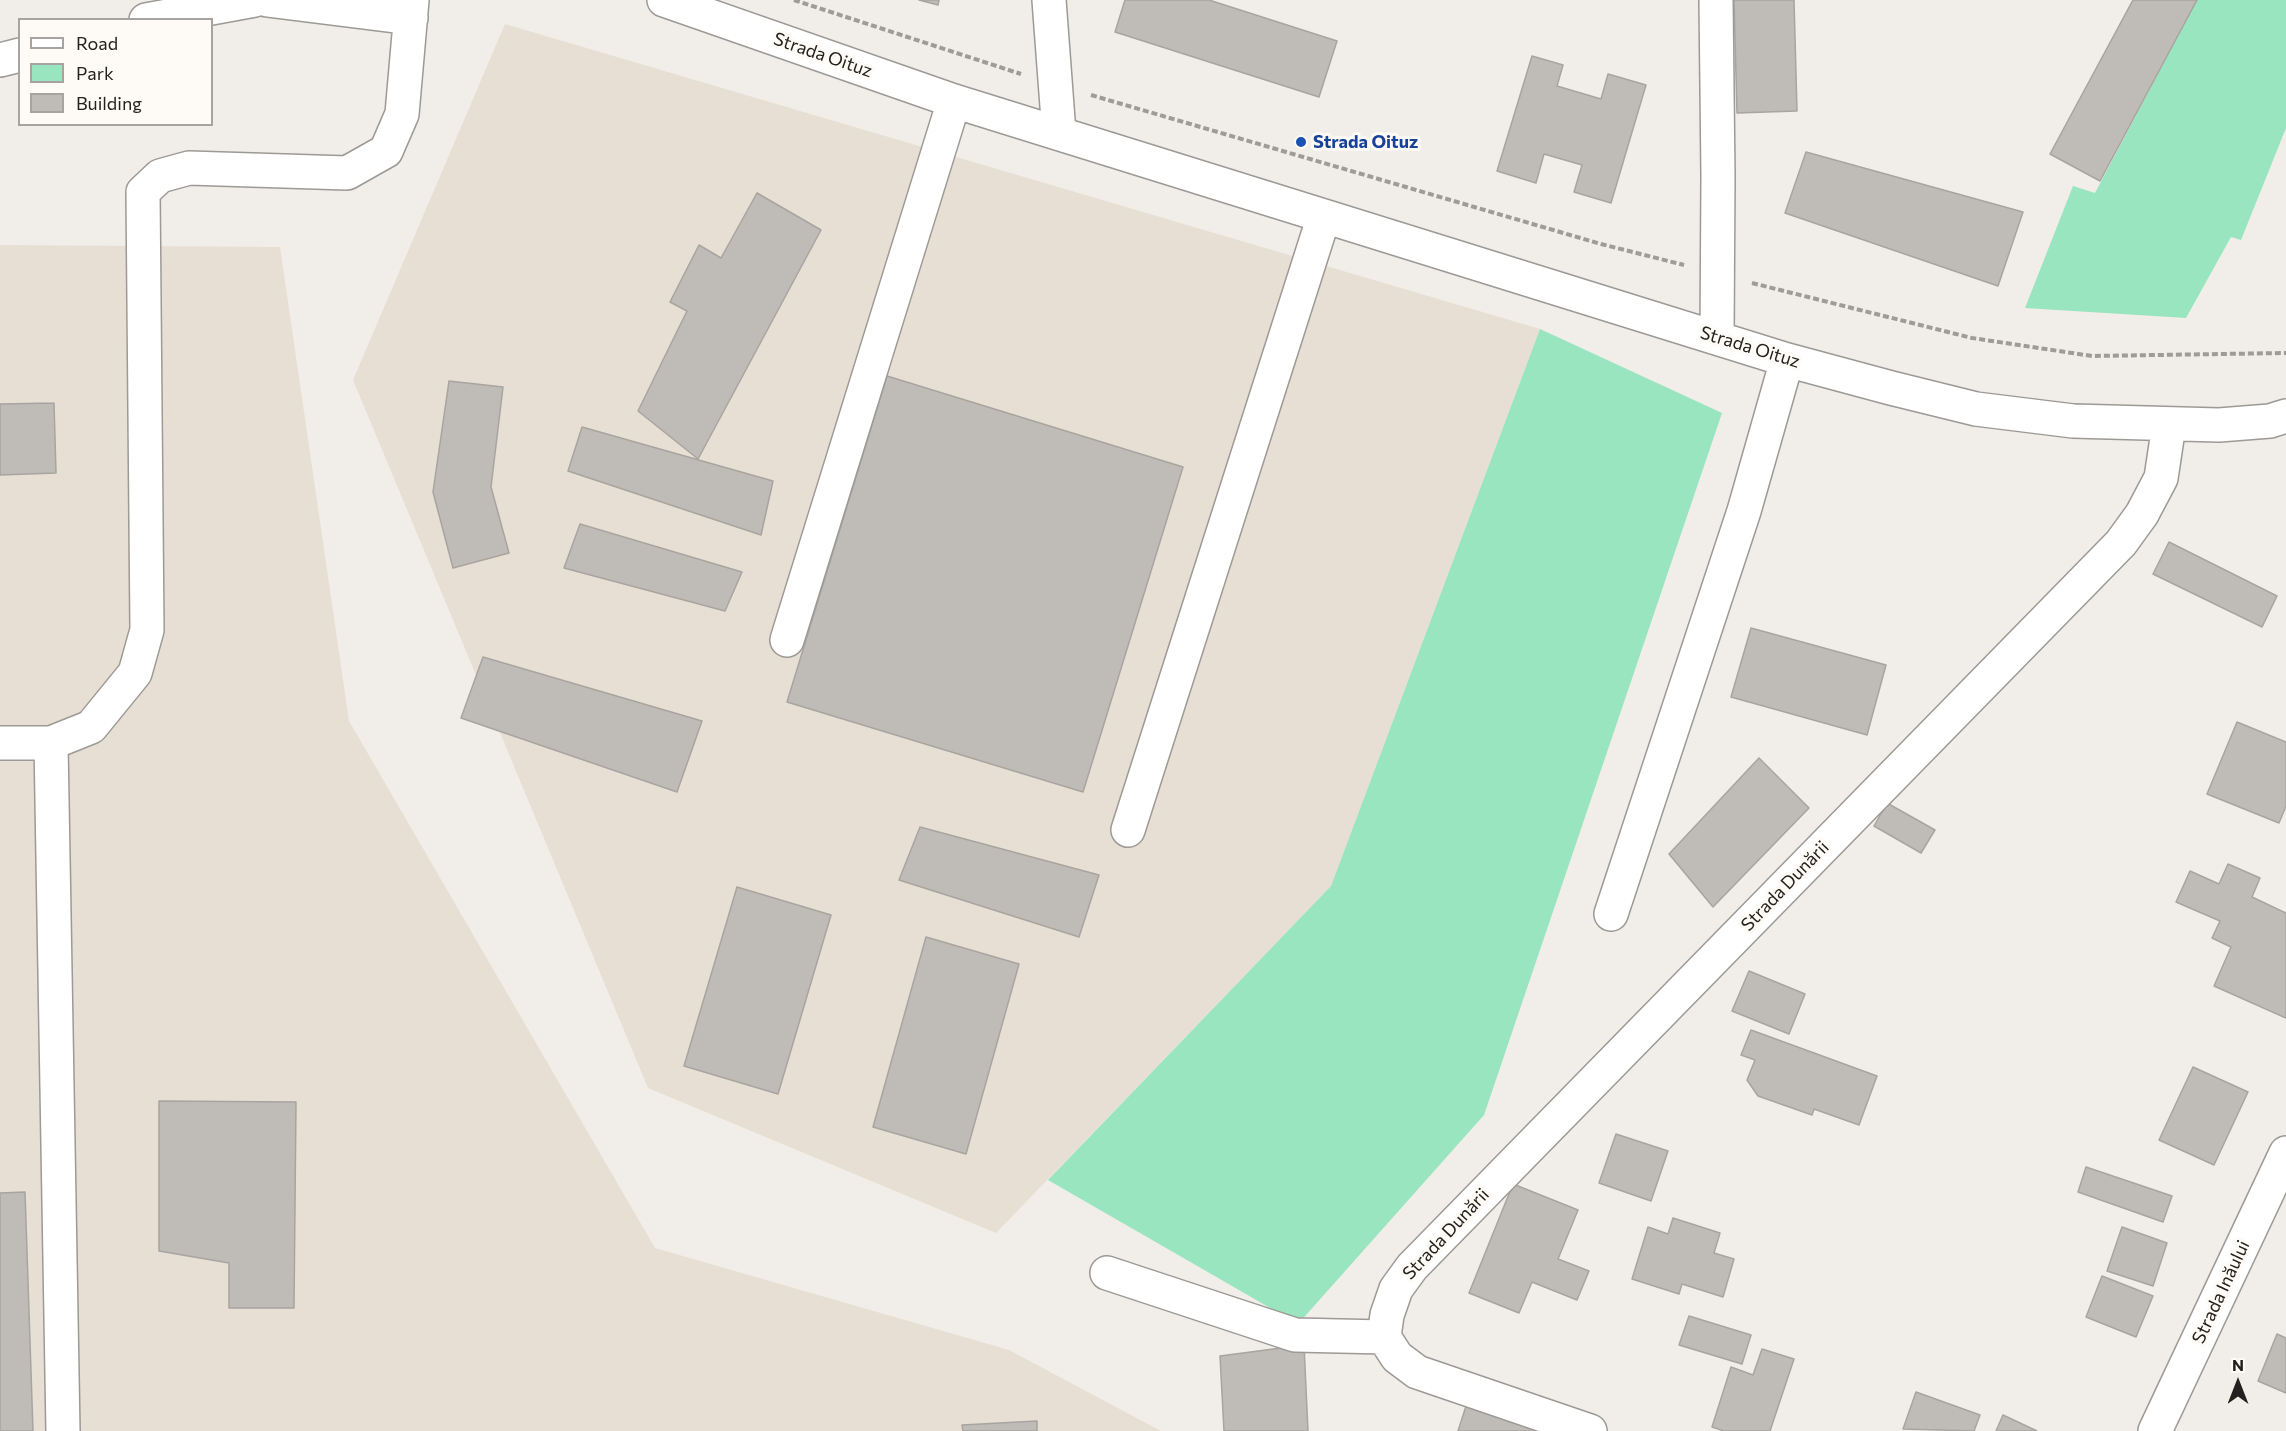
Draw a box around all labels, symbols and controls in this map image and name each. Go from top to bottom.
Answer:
legend [18,18,213,126]
street label: Strada Oituz [771,28,875,82]
text: Road [76,32,118,54]
text: Park [76,62,114,84]
text: Building [76,92,142,114]
place label: Strada Oituz [1313,131,1418,153]
marker: Strada Oituz [1294,135,1308,149]
street label: Strada Oituz [1698,322,1802,372]
street label: Strada Dunării [1737,836,1833,936]
street label: Strada Dunării [1398,1184,1494,1284]
street label: Strada Inăului [2188,1237,2254,1347]
north arrow [2208,1353,2268,1413]
text: N [2232,1355,2244,1374]

